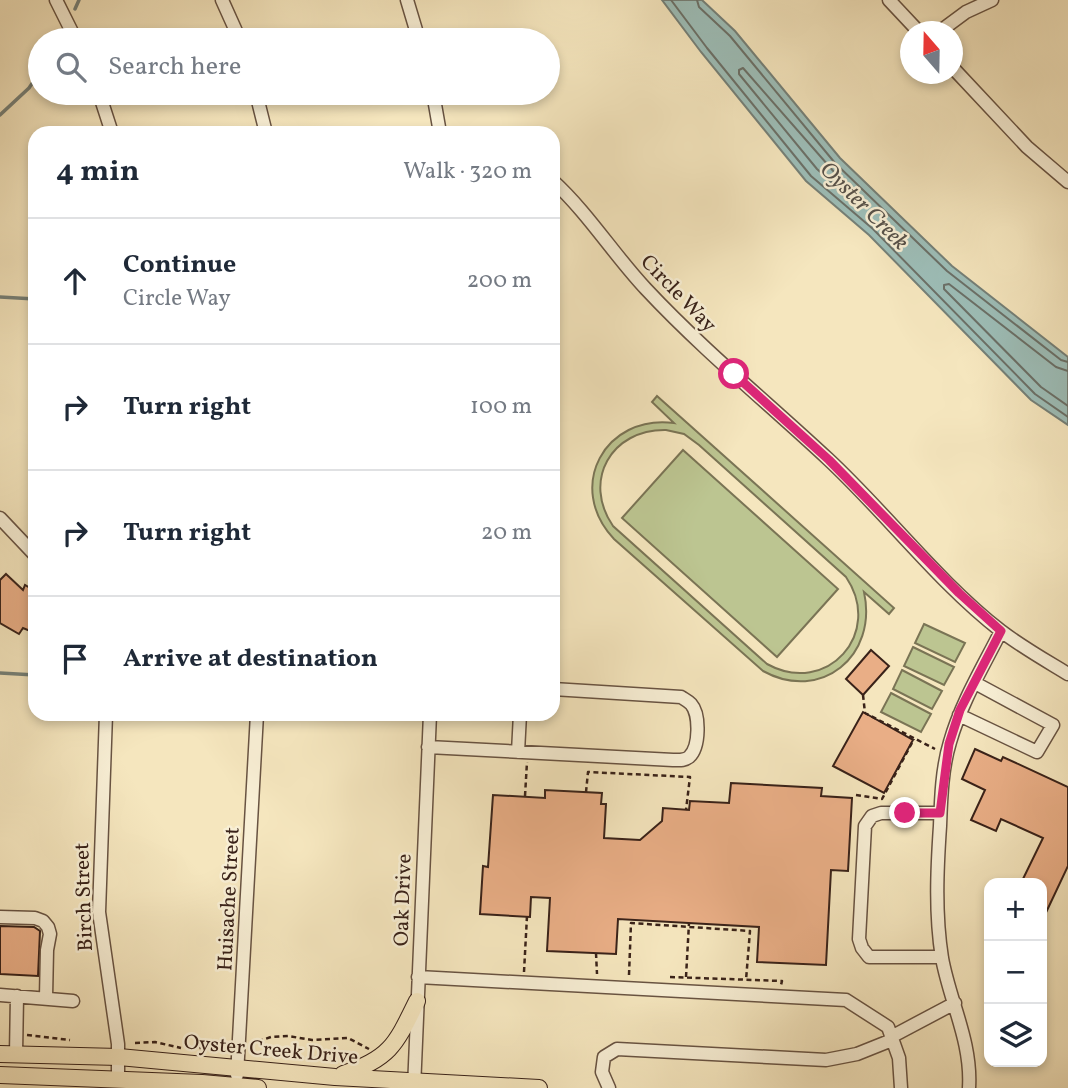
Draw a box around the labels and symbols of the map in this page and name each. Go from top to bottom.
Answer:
north arrow [900,21,963,84]
water label: Oyster Creek [812,155,916,258]
street label: Circle Way [633,249,723,340]
route start [718,358,749,389]
route end [889,797,920,828]
street label: Huisache Street [211,826,248,972]
street label: Birch Street [68,842,101,952]
street label: Oak Drive [387,853,420,947]
street label: Oyster Creek Drive [182,1028,359,1073]

